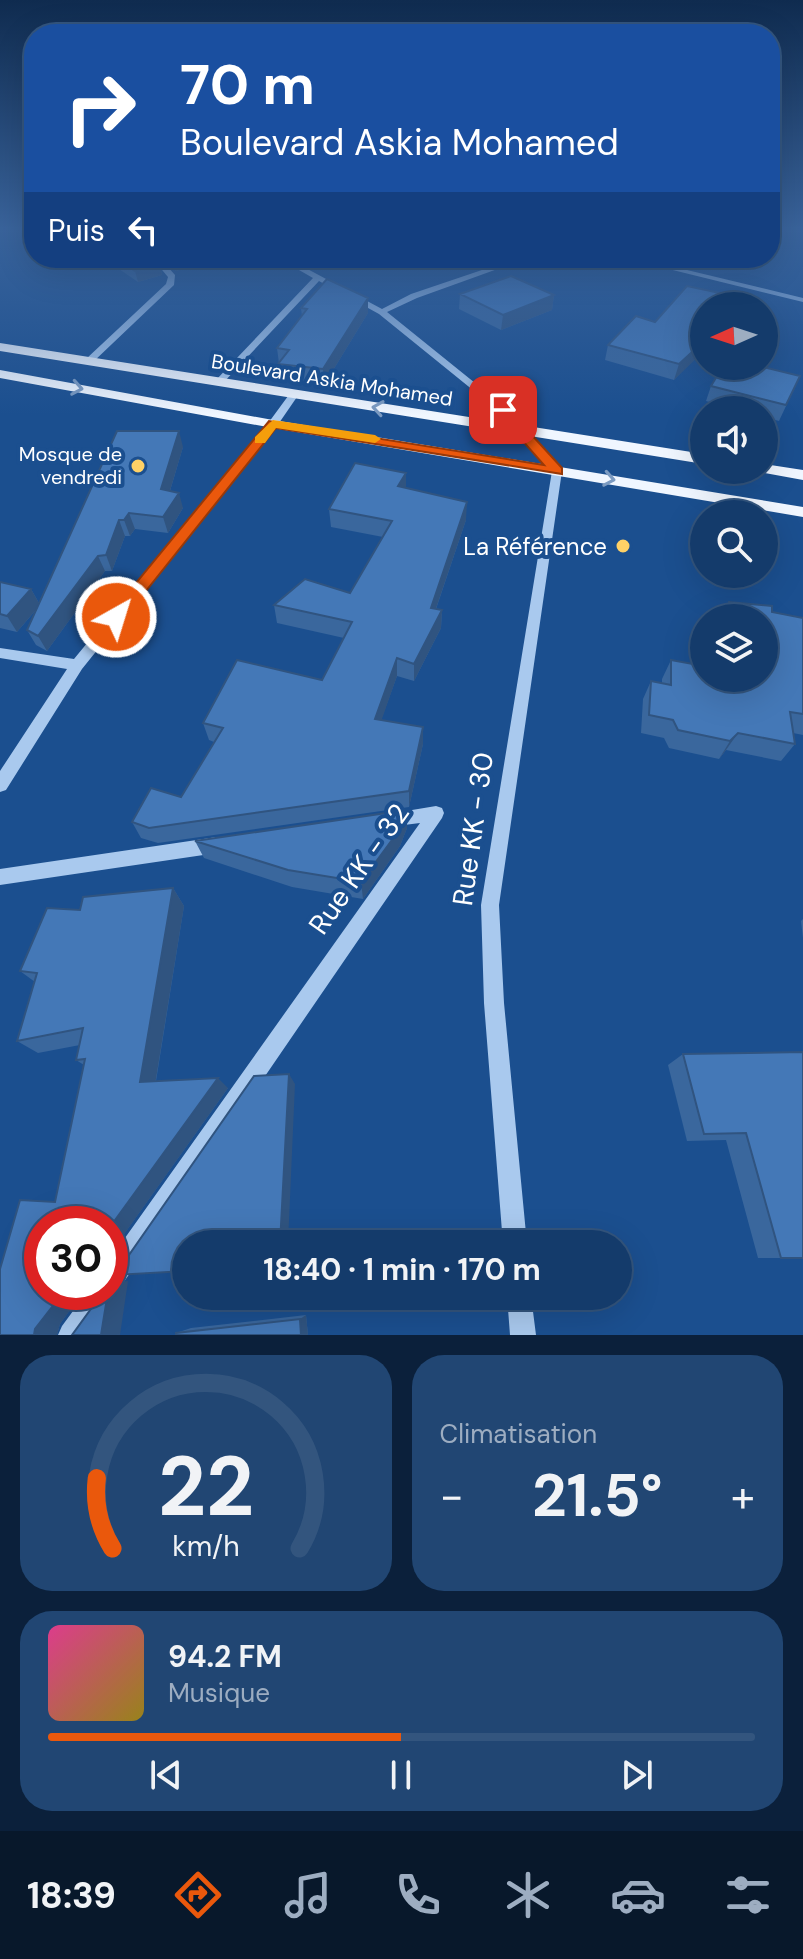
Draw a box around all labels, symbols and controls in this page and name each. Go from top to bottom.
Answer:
text: 70 m [180,48,315,121]
icon: right [48,56,152,160]
text: Boulevard Askia Mohamed [180,119,619,166]
icon: left [121,208,165,252]
text: Puis [48,211,105,250]
north arrow [690,292,778,380]
map controls [690,292,778,692]
street label: Boulevard Askia Mohamed [210,348,454,412]
pin [469,376,537,444]
one-way arrow [70,378,84,395]
icon: arrive [481,388,525,432]
button: sound [690,396,778,484]
one-way arrow [371,400,385,417]
place label: Mosque de vendredi [19,441,122,490]
marker: Mosque de vendredi [129,457,147,475]
one-way arrow [602,470,616,487]
button: search [690,500,778,588]
place label: La Référence [463,531,607,562]
marker: La Référence [614,537,632,555]
position arrow [74,575,158,659]
button: layers [690,604,778,692]
street label: Rue KK - 30 [444,750,502,908]
street label: Rue KK - 32 [300,796,418,942]
speed limit sign: 30 [24,1206,128,1310]
text: 18:40 · 1 min · 170 m [263,1250,541,1289]
text: Climatisation [440,1417,597,1451]
text: 22 [158,1432,254,1541]
text: 21.5° [532,1456,663,1535]
text: − [440,1467,464,1525]
text: + [731,1467,755,1525]
text: km/h [172,1528,240,1565]
text: 94.2 FM [168,1637,282,1676]
text: Musique [168,1676,270,1710]
icon: previous [144,1753,188,1797]
icon: pause [379,1753,423,1797]
icon: next [615,1753,659,1797]
icon: directions [170,1867,226,1923]
icon: music [280,1867,336,1923]
icon: phone [390,1867,446,1923]
icon: climate [500,1867,556,1923]
icon: car [610,1867,666,1923]
icon: filters [720,1867,776,1923]
text: 18:39 [27,1872,116,1919]

